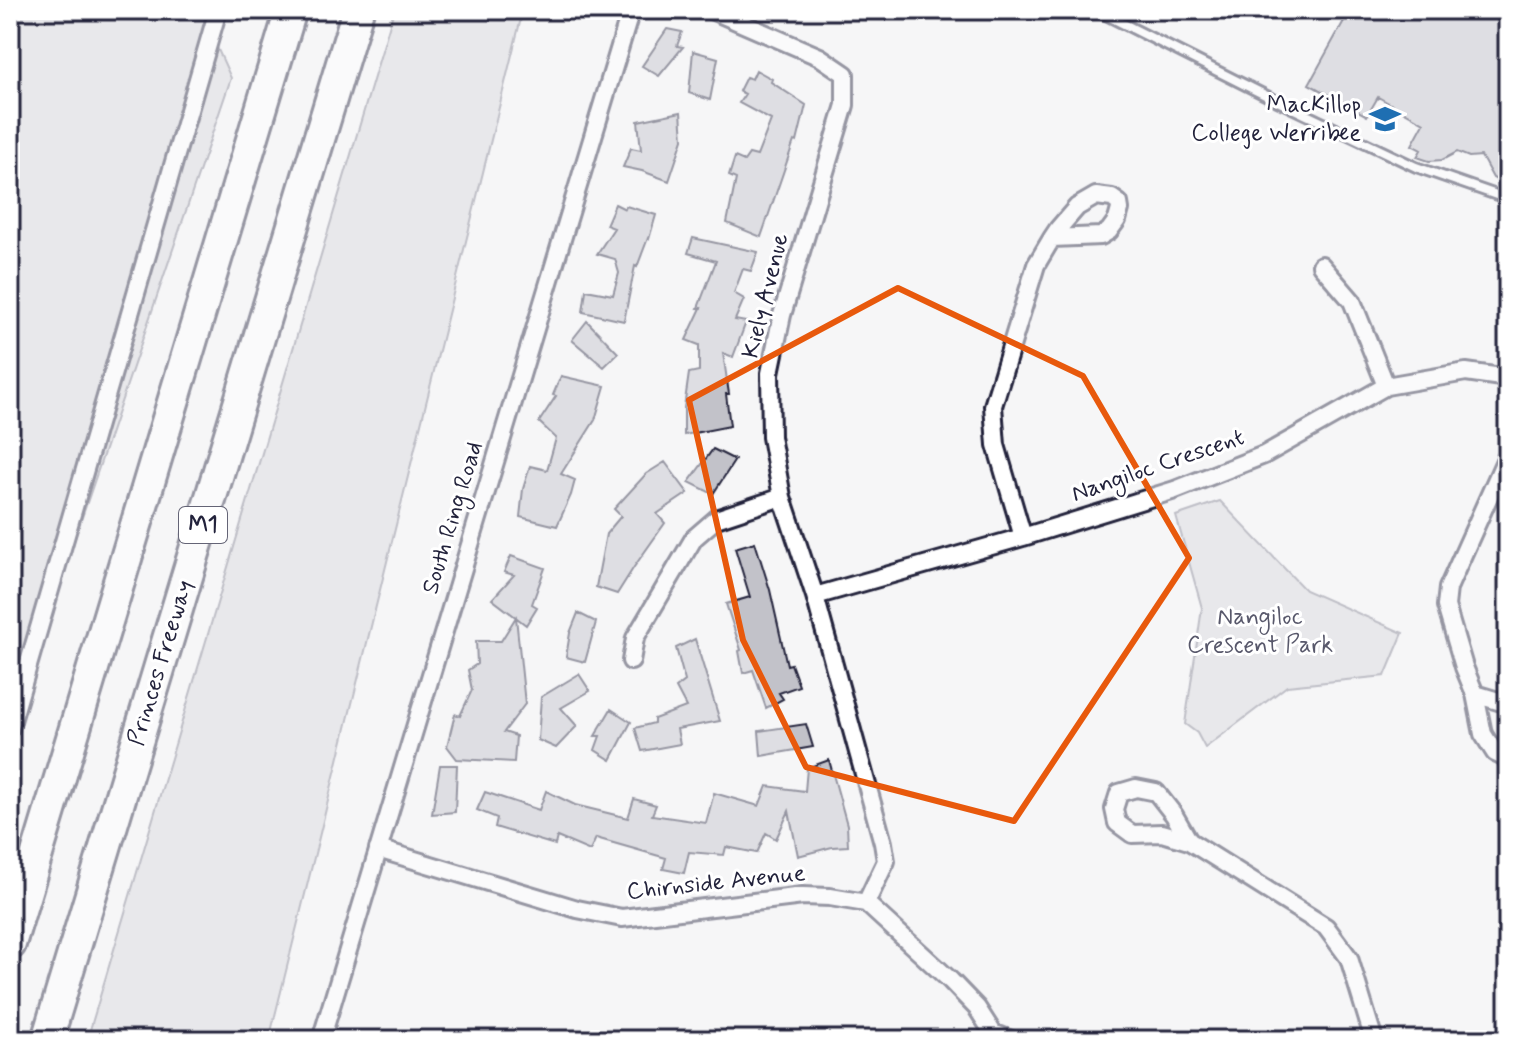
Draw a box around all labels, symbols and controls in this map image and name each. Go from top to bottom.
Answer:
place label: MacKillop College Werribee [1191,90,1361,149]
school or university icon: MacKillop College Werribee [1368,102,1402,136]
street label: Kiely Avenue [736,230,796,362]
street label: Nangiloc Crescent [1068,422,1249,512]
street label: South Ring Road [415,438,493,599]
road number: M1 [179,507,227,543]
street label: Princes Freeway [121,576,201,750]
park label: Nangiloc Crescent Park [1187,602,1333,661]
street label: Chirnside Avenue [625,858,807,908]

